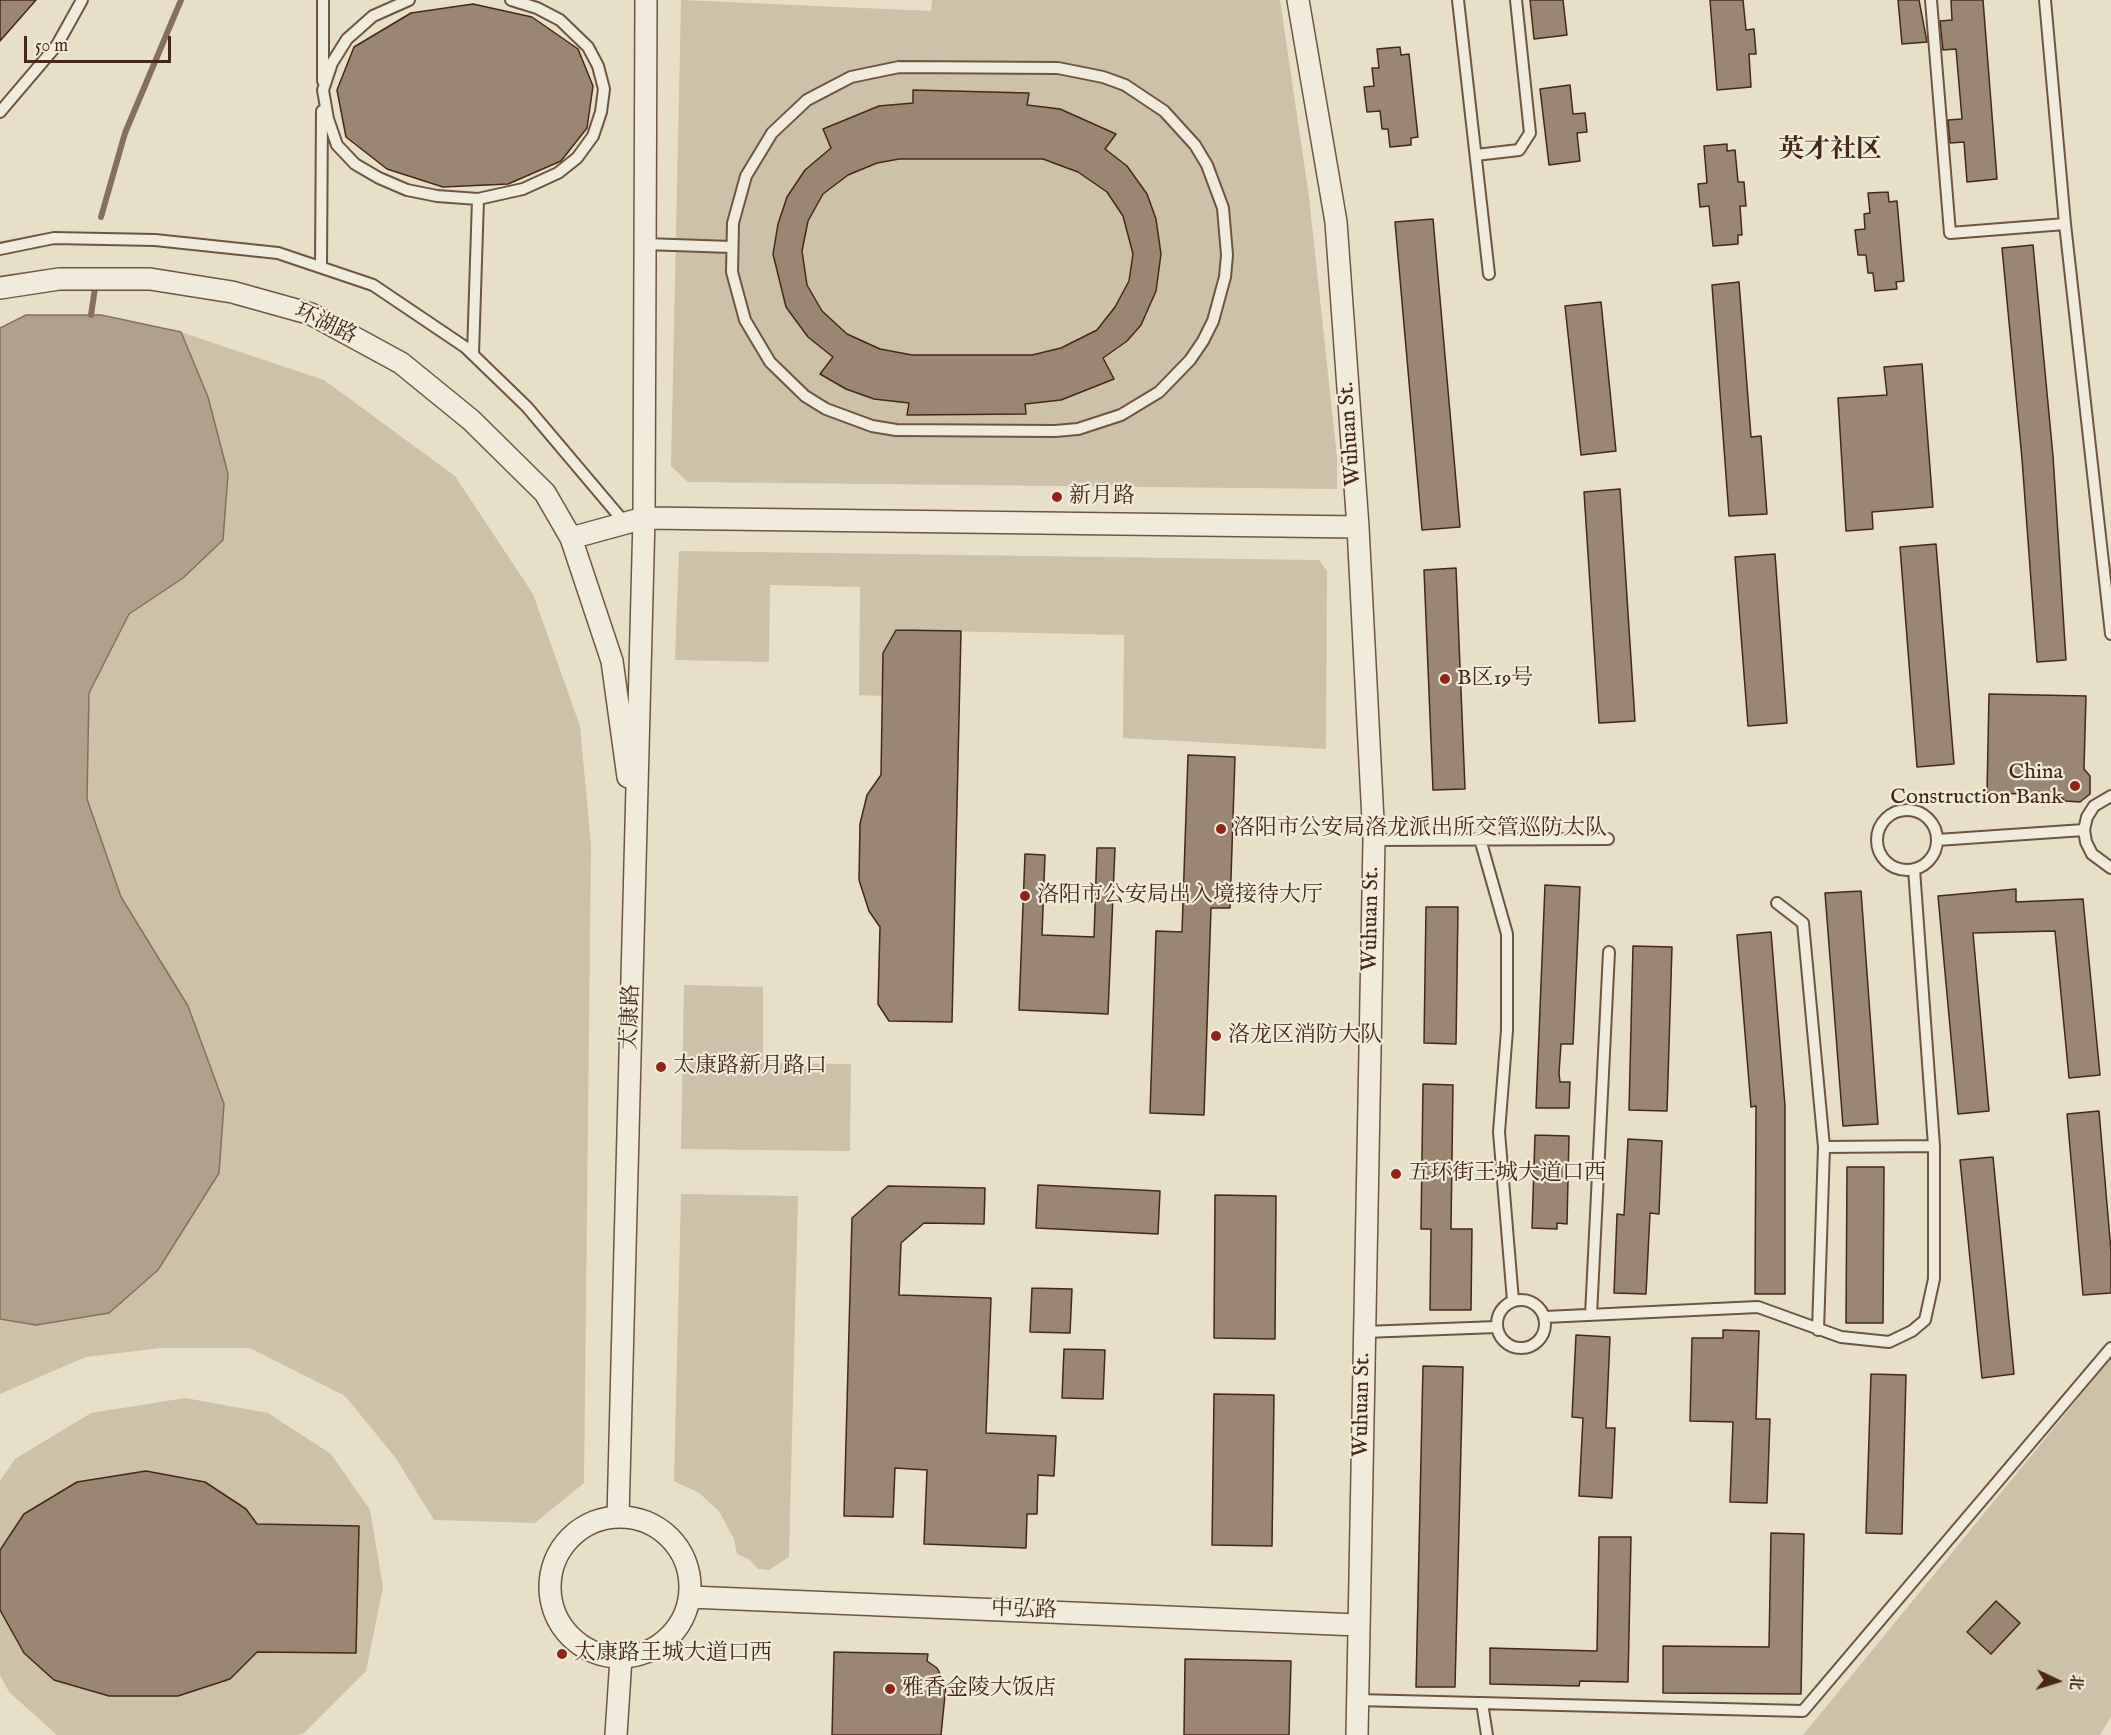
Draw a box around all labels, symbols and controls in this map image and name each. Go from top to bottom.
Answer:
scale bar [27,24,174,62]
text: 50 m [35,35,68,58]
district label: 英才社区 [1778,136,1882,168]
street label: 环湖路 [290,299,360,351]
street label: Wuhuan St. [1334,381,1368,487]
place label: 新月路 [1069,484,1135,510]
marker: 新月路 [1050,490,1064,504]
place label: B区19号 [1457,666,1533,692]
marker: B区19号 [1438,672,1452,686]
place label: China Construction Bank [1890,760,2063,812]
marker: China Construction Bank [2068,779,2082,793]
place label: 洛阳市公安局洛龙派出所交管巡防大队 [1233,816,1607,842]
marker: 洛阳市公安局洛龙派出所交管巡防大队 [1214,822,1228,836]
street label: Wuhuan St. [1358,867,1386,971]
place label: 洛阳市公安局出入境接待大厅 [1037,883,1323,909]
marker: 洛阳市公安局出入境接待大厅 [1018,889,1032,903]
street label: 太康路 [618,984,646,1050]
place label: 洛龙区消防大队 [1228,1023,1382,1049]
marker: 洛龙区消防大队 [1209,1029,1223,1043]
place label: 太康路新月路口 [673,1054,827,1080]
marker: 太康路新月路口 [654,1060,668,1074]
place label: 五环街王城大道口西 [1408,1161,1606,1187]
marker: 五环街王城大道口西 [1389,1167,1403,1181]
street label: Wuhuan St. [1349,1353,1377,1457]
street label: 中弘路 [991,1597,1057,1625]
place label: 太康路王城大道口西 [574,1641,772,1667]
marker: 太康路王城大道口西 [555,1647,569,1661]
north arrow [2027,1651,2087,1711]
text: 北 [2064,1674,2085,1691]
place label: 雅香金陵大饭店 [902,1676,1056,1702]
marker: 雅香金陵大饭店 [883,1682,897,1696]

